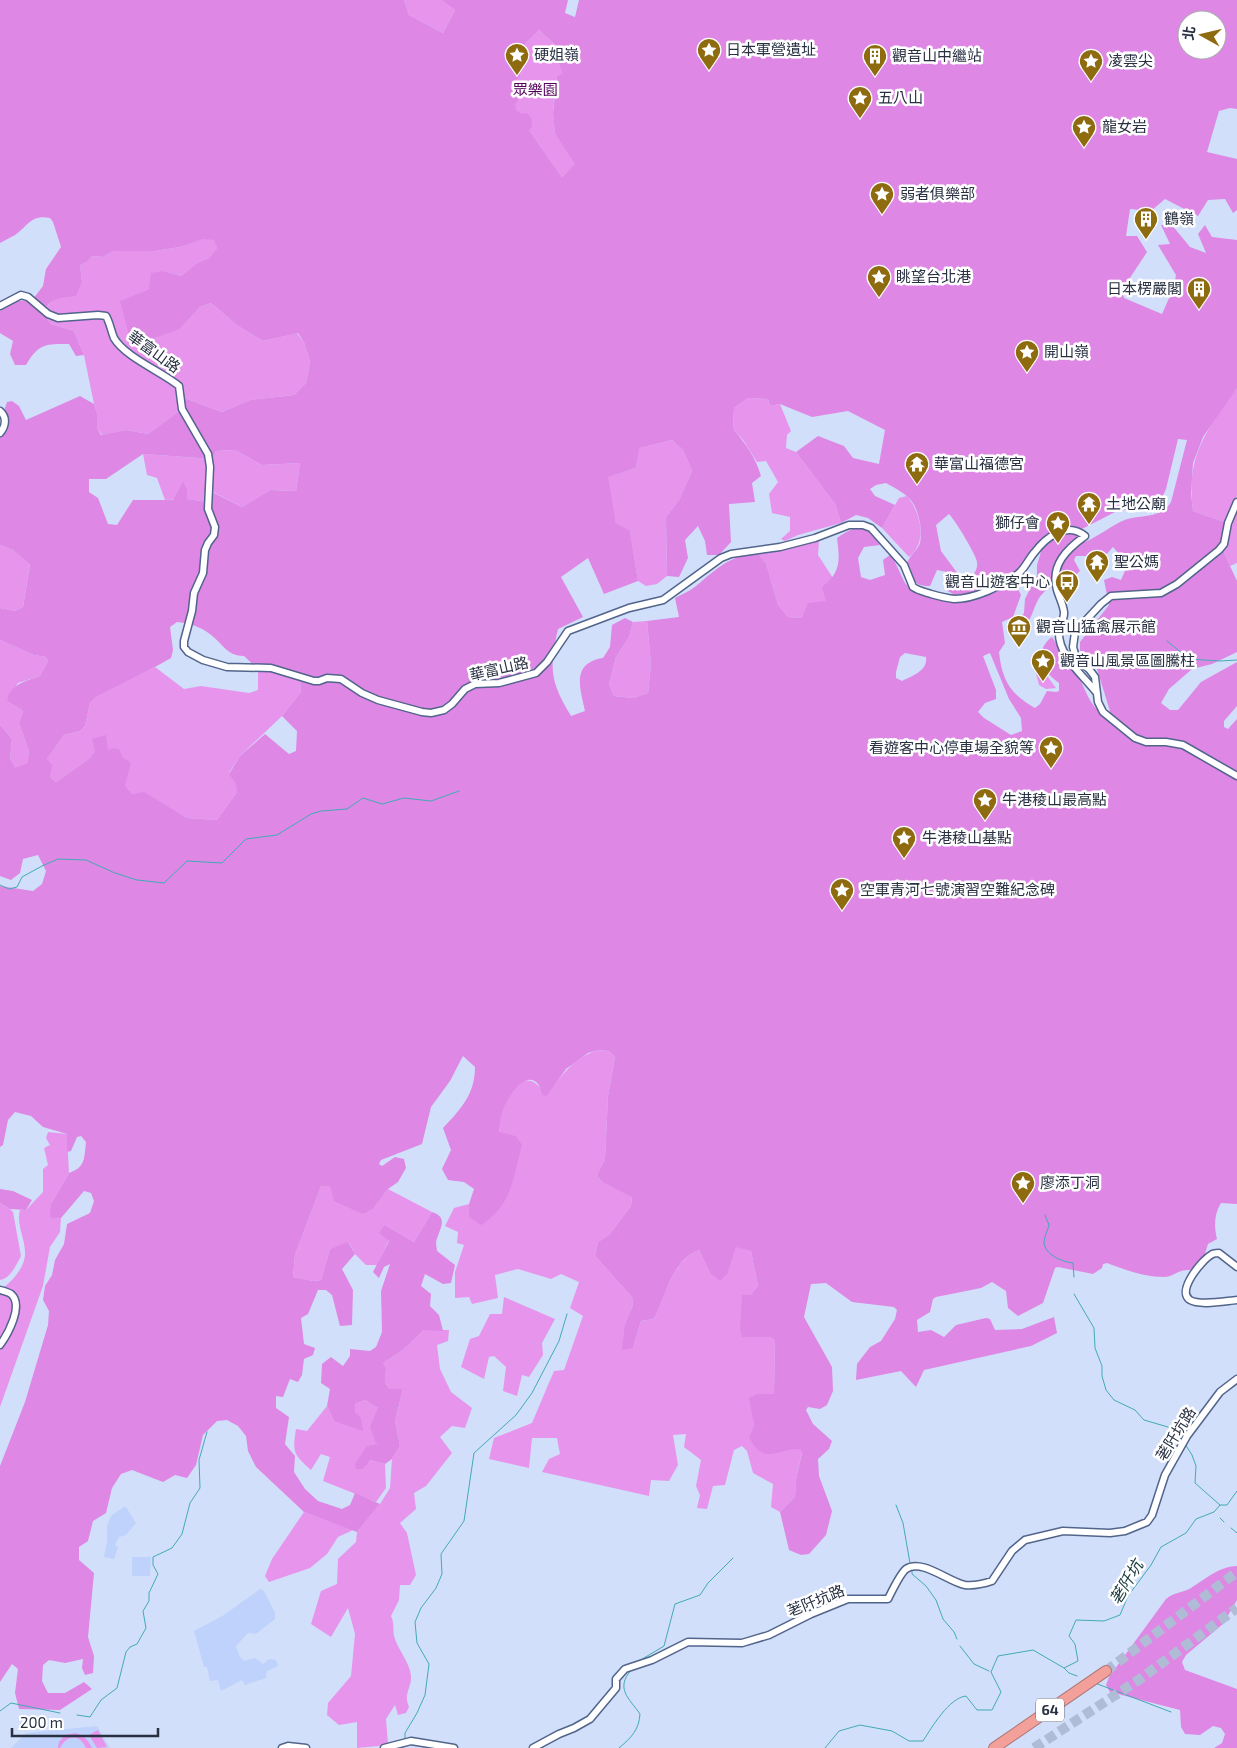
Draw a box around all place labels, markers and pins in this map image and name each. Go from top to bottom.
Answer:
place icon: 日本軍營遺址 [696,37,722,71]
place label: 日本軍營遺址 [726,40,816,58]
place icon: 硬姐嶺 [504,42,530,76]
building icon: 觀音山中繼站 [862,43,888,77]
place label: 硬姐嶺 [534,45,579,63]
place label: 觀音山中繼站 [892,46,982,64]
place icon: 凌雲尖 [1078,48,1104,82]
place label: 凌雲尖 [1108,51,1153,69]
place icon: 五八山 [847,85,873,119]
place label: 五八山 [878,88,923,106]
place icon: 龍女岩 [1071,114,1097,148]
place label: 龍女岩 [1102,117,1147,135]
place icon: 弱者俱樂部 [869,181,895,215]
place label: 弱者俱樂部 [900,184,975,202]
building icon: 鶴嶺 [1133,206,1159,240]
place label: 鶴嶺 [1164,209,1194,227]
place icon: 眺望台北港 [866,264,892,298]
place label: 眺望台北港 [896,267,971,285]
building icon: 日本楞嚴閣 [1186,276,1212,310]
place label: 日本楞嚴閣 [1107,279,1182,297]
place icon: 開山嶺 [1014,339,1040,373]
place label: 開山嶺 [1044,342,1089,360]
temple icon: 華富山福德宮 [904,451,930,485]
place label: 華富山福德宮 [934,454,1024,472]
temple icon: 土地公廟 [1076,491,1102,525]
place label: 土地公廟 [1106,494,1166,512]
place icon: 獅仔會 [1045,510,1071,544]
place label: 獅仔會 [995,513,1040,531]
temple icon: 聖公媽 [1084,549,1110,583]
place label: 聖公媽 [1114,552,1159,570]
bus stop icon: 觀音山遊客中心 [1054,569,1080,603]
place label: 觀音山遊客中心 [945,572,1050,590]
museum icon: 觀音山猛禽展示館 [1006,614,1032,648]
place label: 觀音山猛禽展示館 [1036,617,1156,635]
place icon: 觀音山風景區圖騰柱 [1030,648,1056,682]
place label: 觀音山風景區圖騰柱 [1060,651,1195,669]
place icon: 看遊客中心停車場全貌等 [1038,735,1064,769]
place label: 看遊客中心停車場全貌等 [869,738,1034,756]
place icon: 牛港稜山最高點 [972,787,998,821]
place label: 牛港稜山最高點 [1002,790,1107,808]
place icon: 牛港稜山基點 [891,825,917,859]
place label: 牛港稜山基點 [922,828,1012,846]
place icon: 空軍青河七號演習空難紀念碑 [829,877,855,911]
place label: 空軍青河七號演習空難紀念碑 [860,880,1055,898]
place icon: 廖添丁洞 [1010,1170,1036,1204]
place label: 廖添丁洞 [1040,1173,1100,1191]

